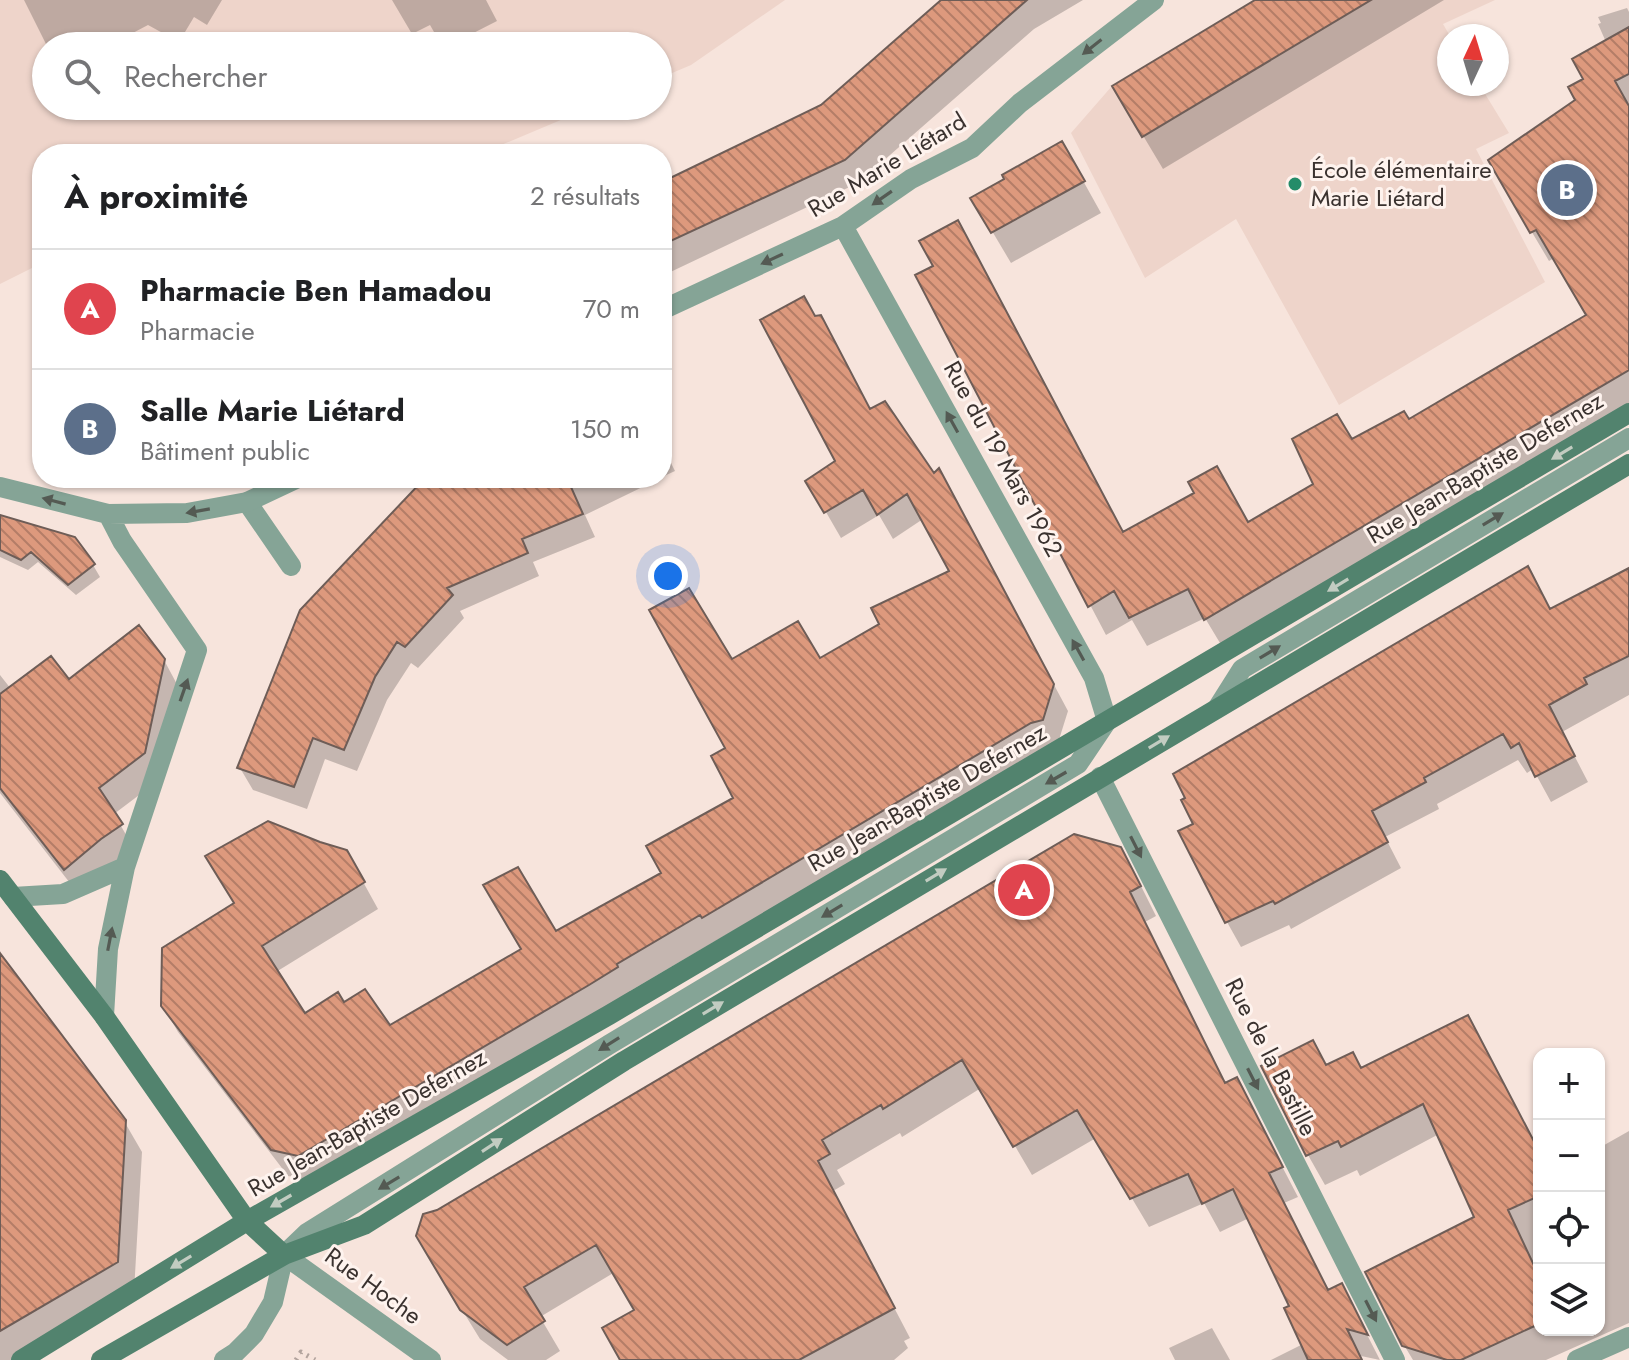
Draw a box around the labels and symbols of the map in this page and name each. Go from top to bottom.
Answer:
north arrow [1437,24,1509,96]
one-way arrow [1082,38,1102,54]
street label: Rue Marie Liétard [801,103,973,226]
place label: École élémentaire Marie Liétard [1311,152,1492,215]
pin: B [1541,160,1593,220]
marker: École élémentaire Marie Liétard [1286,175,1304,193]
one-way arrow [872,190,893,205]
one-way arrow [760,252,784,266]
street label: Rue du 19 Mars 1962 [935,354,1072,563]
street label: Rue Jean-Baptiste Defernez [1360,383,1610,552]
one-way arrow [946,410,959,433]
one-way arrow [1551,446,1573,460]
one-way arrow [41,495,66,507]
one-way arrow [185,505,210,517]
one-way arrow [1482,512,1504,526]
your location [648,556,688,596]
one-way arrow [1327,578,1349,592]
one-way arrow [1071,638,1084,661]
one-way arrow [1259,645,1281,659]
one-way arrow [179,677,191,701]
street label: Rue Jean-Baptiste Defernez [801,715,1053,880]
one-way arrow [1148,735,1170,749]
one-way arrow [1045,770,1067,784]
one-way arrow [1129,835,1142,858]
pin: A [998,860,1050,920]
one-way arrow [925,868,947,882]
one-way arrow [821,903,843,917]
one-way arrow [105,926,117,951]
street label: Rue de la Bastille [1217,972,1326,1142]
one-way arrow [702,1001,724,1015]
one-way arrow [598,1037,620,1051]
street label: Rue Jean-Baptiste Defernez [241,1040,493,1205]
one-way arrow [1246,1067,1260,1090]
one-way arrow [481,1139,503,1153]
one-way arrow [378,1176,400,1190]
one-way arrow [270,1194,292,1208]
street label: Rue Hoche [318,1238,429,1333]
one-way arrow [170,1255,192,1269]
one-way arrow [1364,1299,1377,1322]

